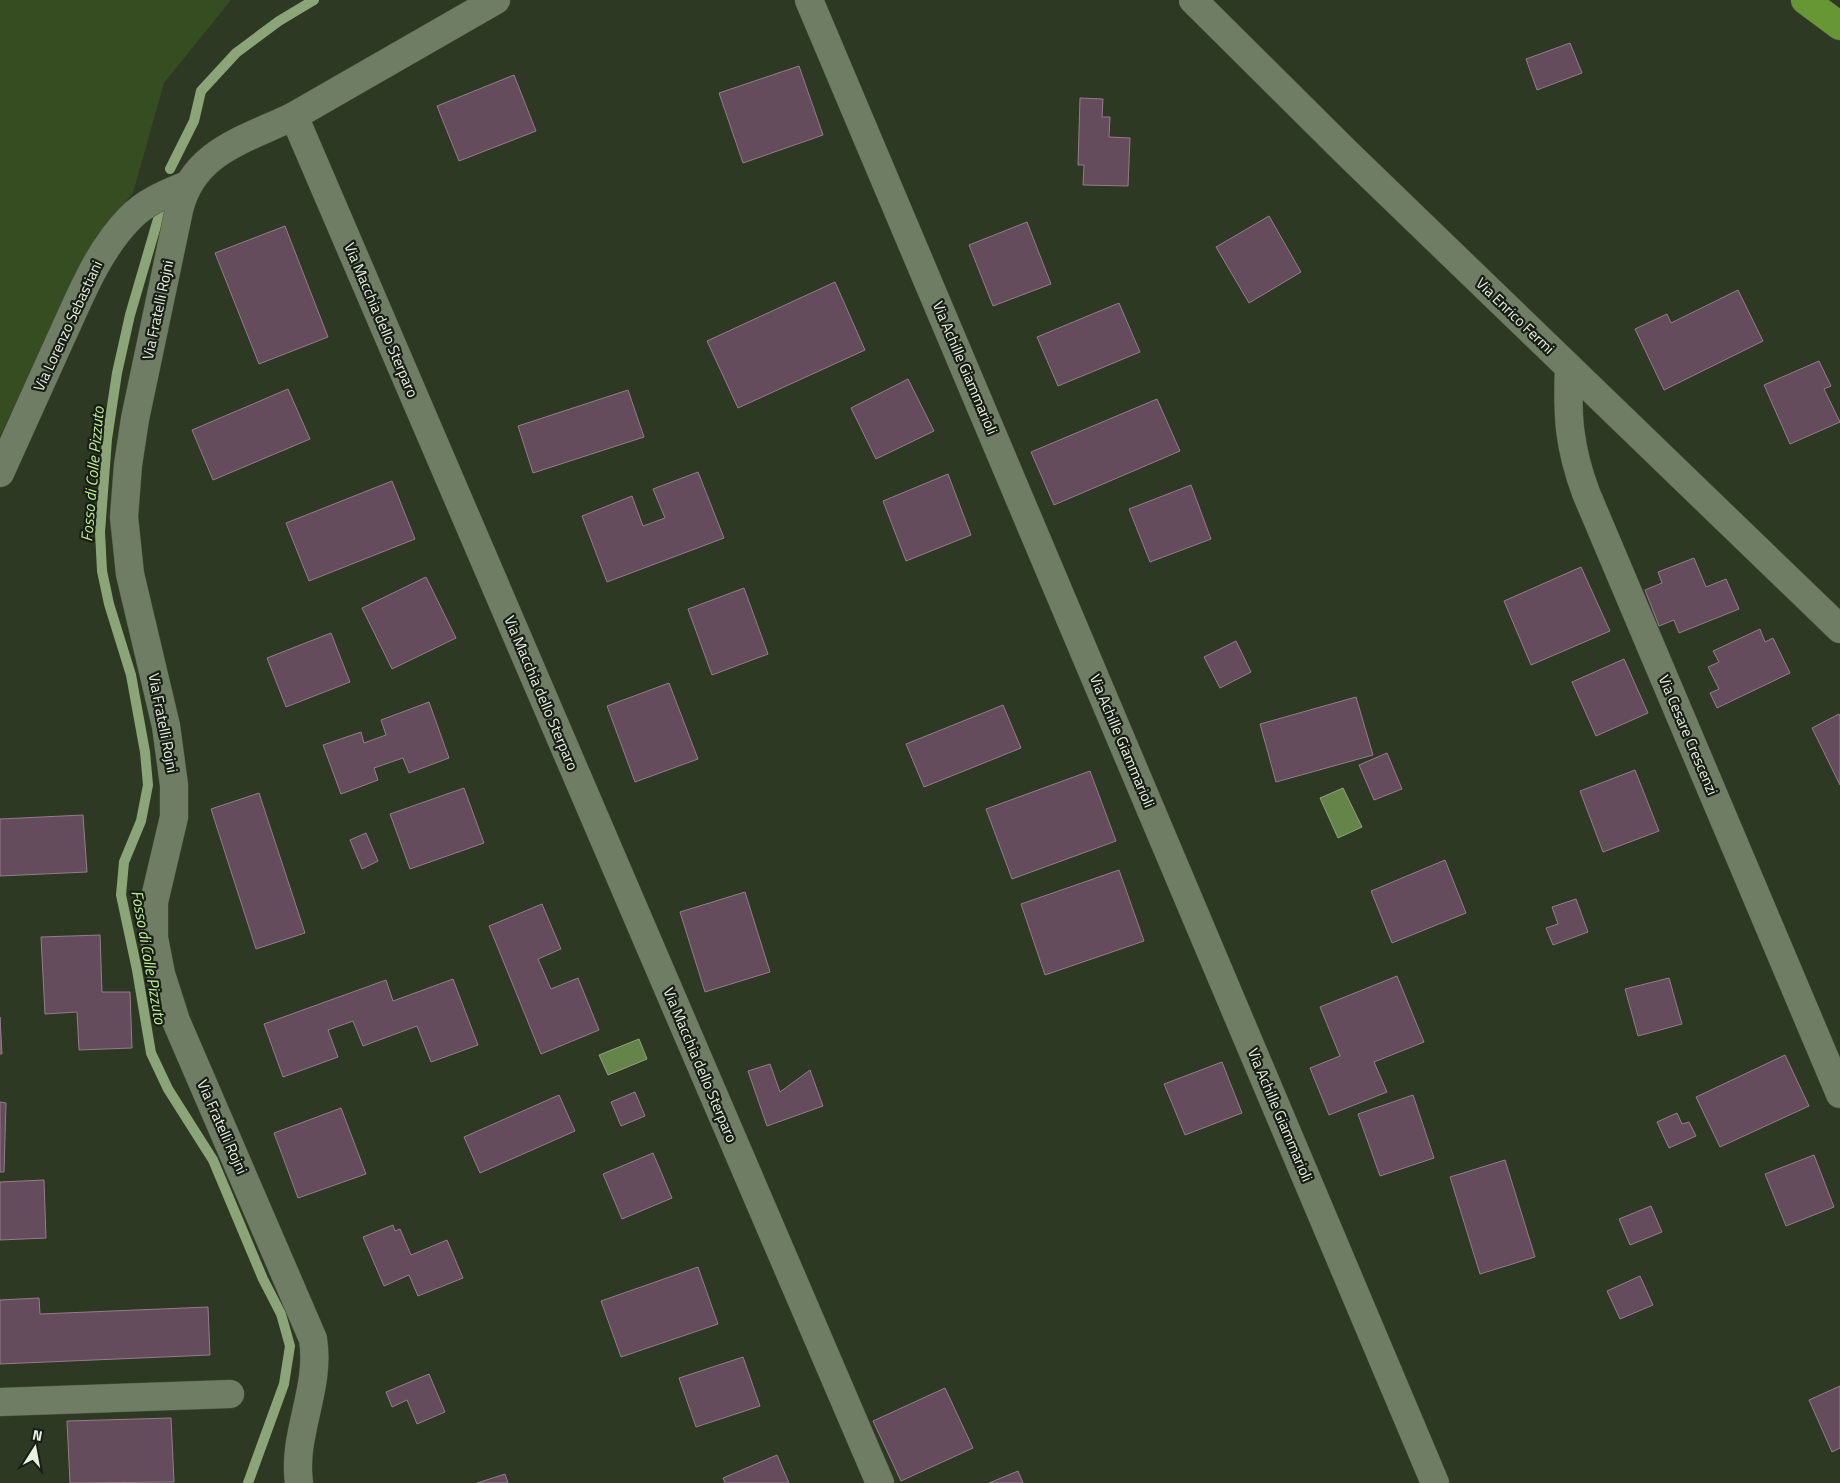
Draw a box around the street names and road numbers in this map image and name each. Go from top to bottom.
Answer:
street label: Via Macchia dello Sterparo [338,239,425,401]
street label: Via Lorenzo Sebastiani [27,257,108,395]
street label: Via Fratelli Rojni [136,258,179,362]
street label: Via Enrico Fermi [1471,272,1560,359]
street label: Via Achille Giammarioli [927,297,1004,438]
street label: Via Macchia dello Sterparo [498,612,585,774]
street label: Via Achille Giammarioli [1084,670,1161,811]
street label: Via Fratelli Rojni [143,671,184,775]
street label: Via Cesare Crescenzi [1653,671,1724,799]
street label: Via Macchia dello Sterparo [657,984,744,1146]
street label: Via Achille Giammarioli [1242,1044,1319,1185]
street label: Via Fratelli Rojni [191,1076,254,1178]

